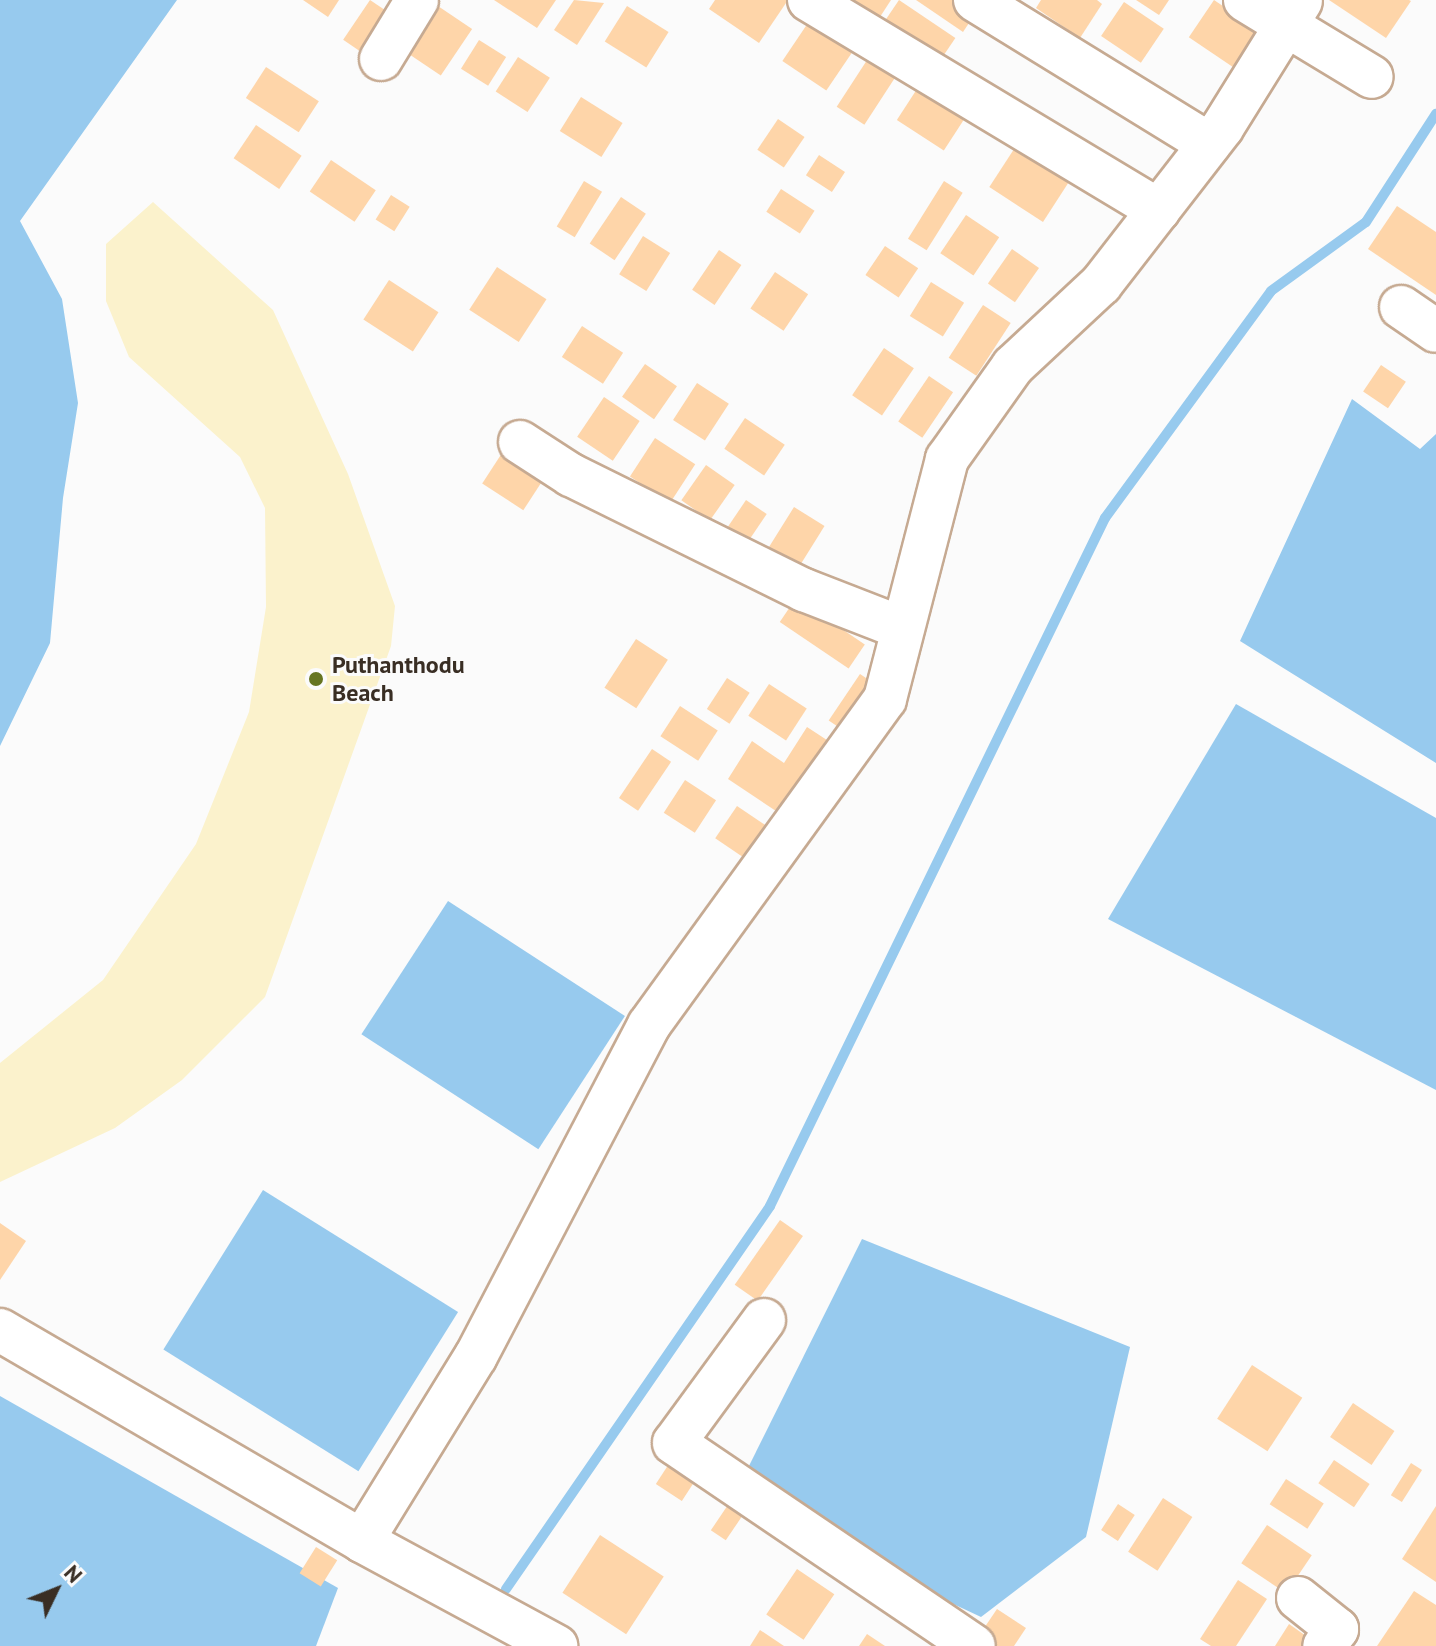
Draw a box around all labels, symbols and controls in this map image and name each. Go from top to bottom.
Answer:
place label: Puthanthodu Beach [332,651,465,707]
marker: Puthanthodu Beach [307,670,325,688]
north arrow [16,1550,96,1630]
text: N [58,1559,89,1588]

